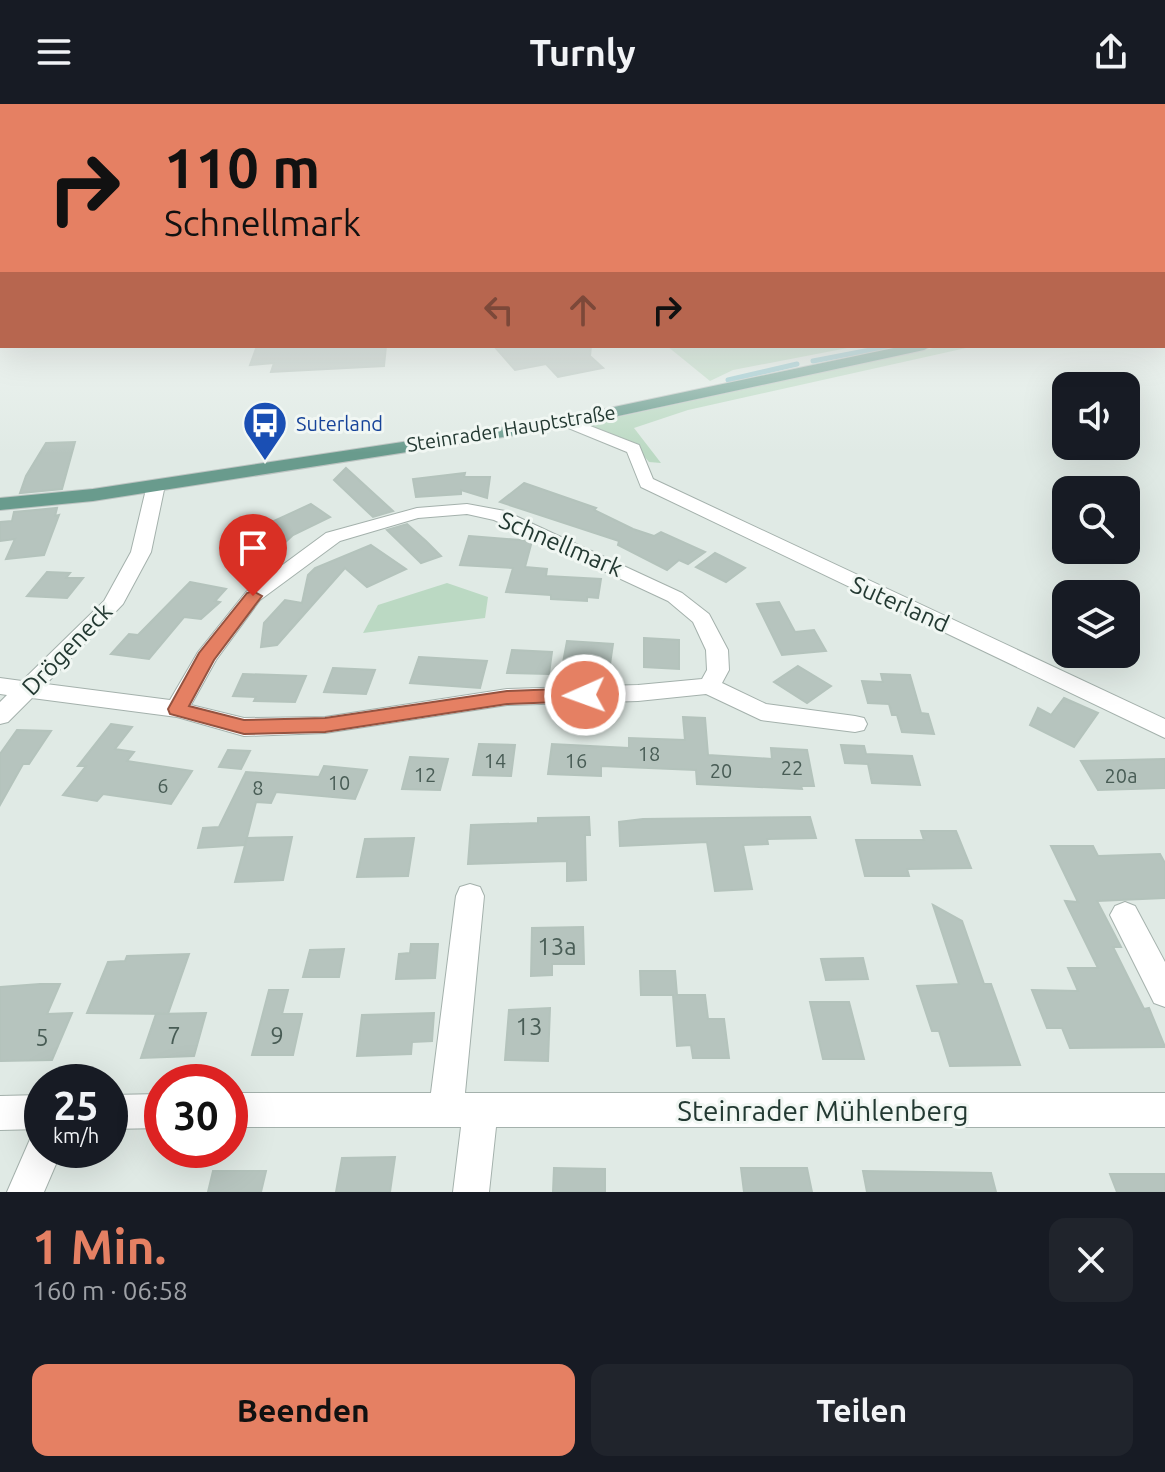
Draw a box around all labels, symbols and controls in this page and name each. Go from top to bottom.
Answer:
icon: menu [32,30,76,74]
icon: share [1089,30,1133,74]
text: Turnly [529,32,636,73]
icon: right [32,136,136,240]
text: 110 m [164,136,320,199]
text: Schnellmark [164,202,361,243]
icon: left [477,288,521,332]
icon: ahead [561,288,605,332]
icon: right [645,288,689,332]
map controls [1052,372,1140,668]
button: sound [1052,372,1140,460]
bus stop icon: Suterland [241,399,289,462]
street label: Steinrader Hauptstraße [405,400,617,456]
place label: Suterland [296,412,383,435]
button: search [1052,476,1140,564]
street label: Schnellmark [495,506,627,582]
pin [219,514,287,596]
icon: arrive [231,526,275,570]
street label: Suterland [847,570,953,638]
button: layers [1052,580,1140,668]
street label: Drögeneck [17,597,117,701]
position arrow [543,653,627,737]
house number: 18 [638,742,660,765]
house number: 14 [484,749,506,772]
house number: 16 [565,749,587,772]
house number: 22 [781,756,803,779]
house number: 20 [710,759,732,782]
house number: 12 [414,763,436,786]
house number: 20a [1105,764,1137,787]
house number: 10 [328,771,350,794]
house number: 6 [157,774,169,797]
house number: 8 [252,776,264,799]
house number: 13a [537,933,577,960]
house number: 13 [515,1013,543,1040]
house number: 7 [167,1022,181,1049]
house number: 9 [270,1022,284,1049]
house number: 5 [35,1024,49,1051]
speed limit sign: 30 [144,1064,248,1168]
text: 25 [53,1083,99,1128]
street label: Steinrader Mühlenberg [677,1095,969,1126]
text: km/h [53,1124,99,1147]
button: close [1049,1218,1133,1302]
text: 1 Min. [32,1219,166,1273]
text: 160 m · 06:58 [32,1276,188,1305]
button: Beenden [32,1364,575,1456]
button: Teilen [591,1364,1133,1456]

